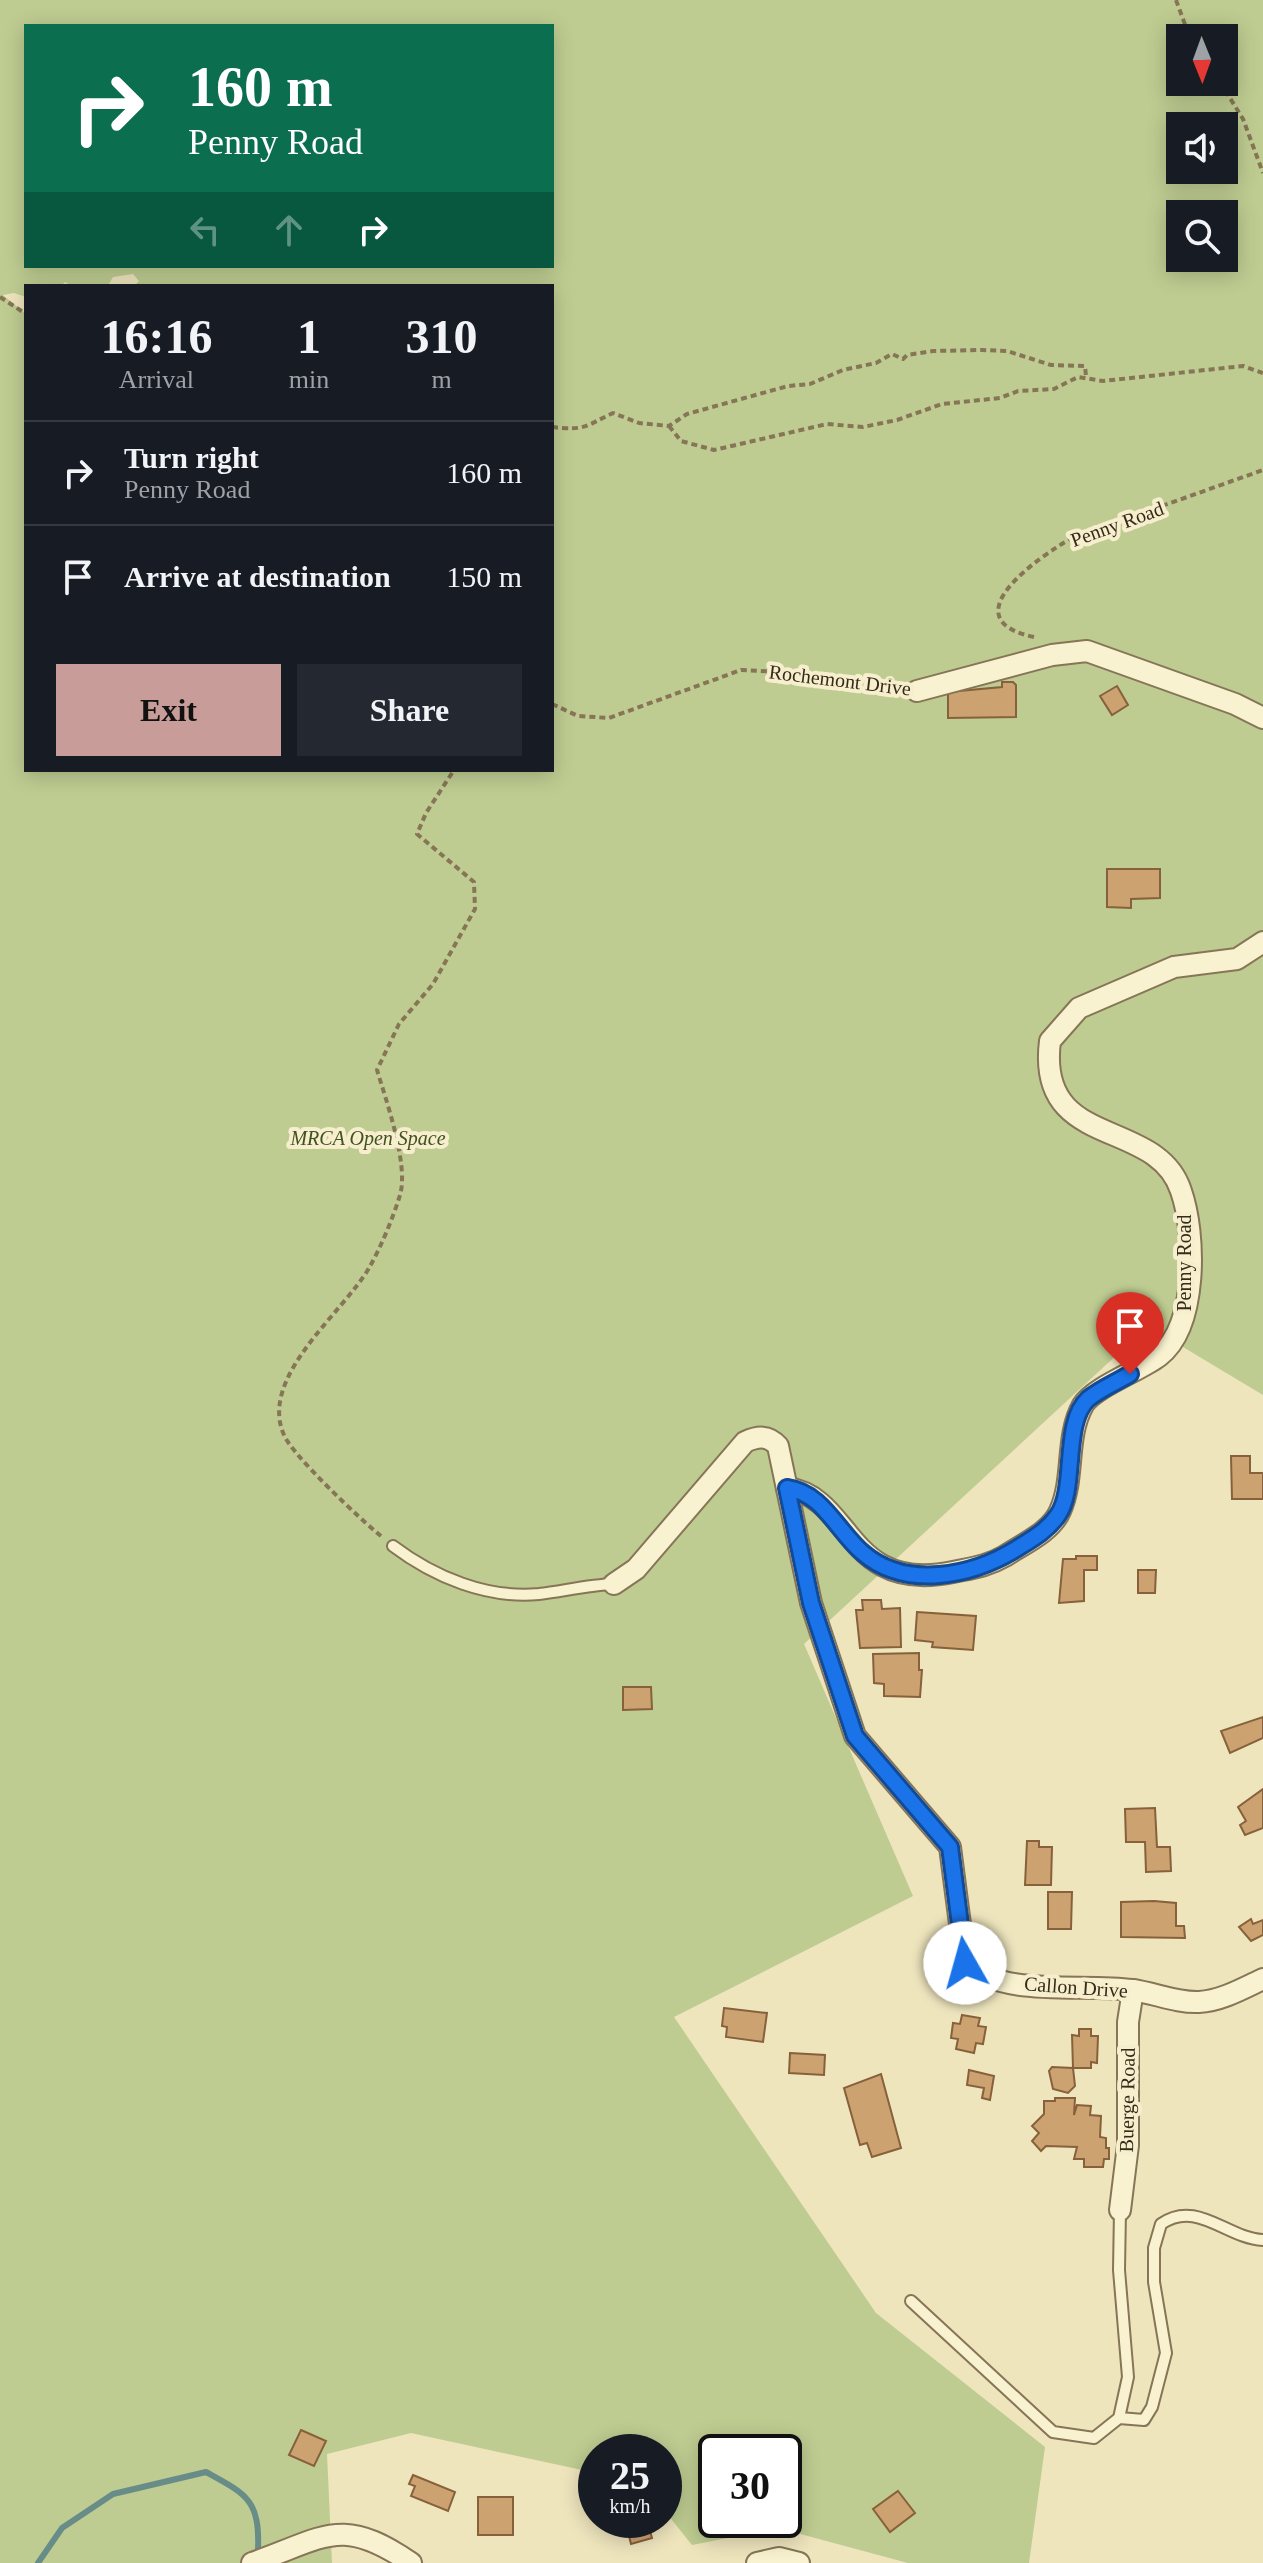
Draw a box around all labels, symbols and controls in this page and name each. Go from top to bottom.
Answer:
north arrow [1166,24,1238,96]
map controls [1166,24,1238,272]
icon: right [56,56,160,160]
text: 160 m [188,56,333,118]
button: sound [1166,112,1238,184]
text: Penny Road [188,122,363,162]
button: search [1166,200,1238,272]
icon: left [183,208,227,252]
icon: ahead [267,208,311,252]
icon: right [351,208,395,252]
text: 16:16 [100,310,212,363]
text: 1 [297,310,321,363]
text: 310 [406,310,478,363]
text: Arrival [119,365,194,394]
text: min [289,365,329,394]
text: m [431,365,452,394]
text: Turn right [124,441,259,474]
icon: right [56,451,100,495]
text: 160 m [446,456,522,489]
text: Penny Road [124,475,250,504]
street label: Penny Road [1068,497,1167,552]
icon: arrive [56,555,100,599]
text: Arrive at destination [124,560,391,593]
text: 150 m [446,560,522,593]
street label: Rochemont Drive [768,660,912,700]
button: Exit [56,664,281,756]
button: Share [297,664,522,756]
park label: MRCA Open Space [289,1127,446,1150]
street label: Penny Road [1173,1214,1196,1312]
pin [1096,1292,1164,1374]
icon: arrive [1108,1304,1152,1348]
position arrow [923,1921,1007,2005]
street label: Callon Drive [1023,1972,1129,2002]
street label: Buerge Road [1115,2048,1140,2153]
speed limit sign: 30 [698,2434,802,2538]
text: 25 [610,2453,650,2498]
text: km/h [609,2495,651,2517]

